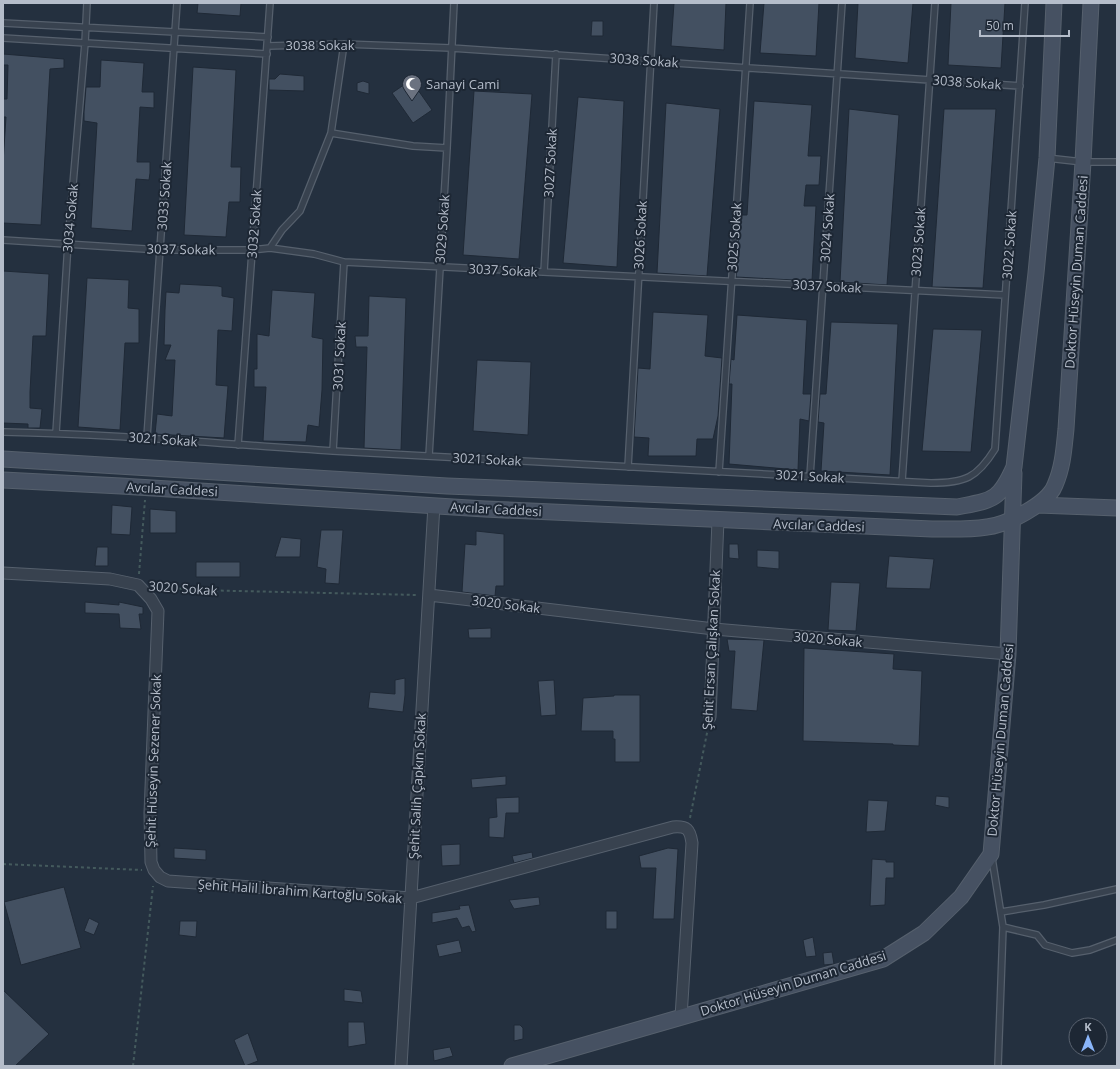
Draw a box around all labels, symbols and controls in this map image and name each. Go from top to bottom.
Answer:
scale bar [980,12,1069,38]
text: 50 m [986,17,1014,34]
street label: 3038 Sokak [286,36,355,54]
street label: 3038 Sokak [609,49,679,71]
street label: 3038 Sokak [932,71,1002,93]
mosque icon: Sanayi Cami [401,73,423,101]
place label: Sanayi Cami [426,75,499,93]
street label: 3027 Sokak [539,128,561,198]
street label: 3033 Sokak [153,161,175,231]
street label: Doktor Hüseyin Duman Caddesi [1060,175,1092,369]
street label: 3034 Sokak [58,183,82,253]
street label: 3032 Sokak [243,189,265,259]
street label: 3024 Sokak [816,193,838,263]
street label: 3029 Sokak [431,194,453,264]
street label: 3026 Sokak [629,200,651,270]
street label: 3025 Sokak [723,202,745,272]
street label: 3023 Sokak [907,207,929,277]
street label: 3022 Sokak [998,210,1020,280]
street label: 3037 Sokak [146,239,216,259]
street label: 3037 Sokak [468,259,538,281]
street label: 3037 Sokak [792,275,862,297]
street label: 3031 Sokak [328,321,350,391]
street label: 3021 Sokak [128,428,198,450]
street label: 3021 Sokak [452,448,522,470]
street label: 3021 Sokak [775,465,845,487]
street label: Avcılar Caddesi [126,478,218,500]
street label: Avcılar Caddesi [450,498,542,520]
street label: Avcılar Caddesi [773,514,865,536]
street label: Şehit Ersan Çalışkan Sokak [698,569,724,731]
street label: 3020 Sokak [148,577,218,599]
street label: 3020 Sokak [471,591,541,617]
street label: 3020 Sokak [793,627,863,651]
street label: Doktor Hüseyin Duman Caddesi [983,643,1017,837]
street label: Şehit Hüseyin Sezener Sokak [141,674,165,848]
street label: Şehit Salih Çapkın Sokak [404,712,430,860]
street label: Şehit Halil İbrahim Kartoğlu Sokak [197,875,403,907]
street label: Doktor Hüseyin Duman Caddesi [698,946,888,1020]
north arrow [1068,1017,1108,1057]
text: K [1084,1019,1092,1034]

